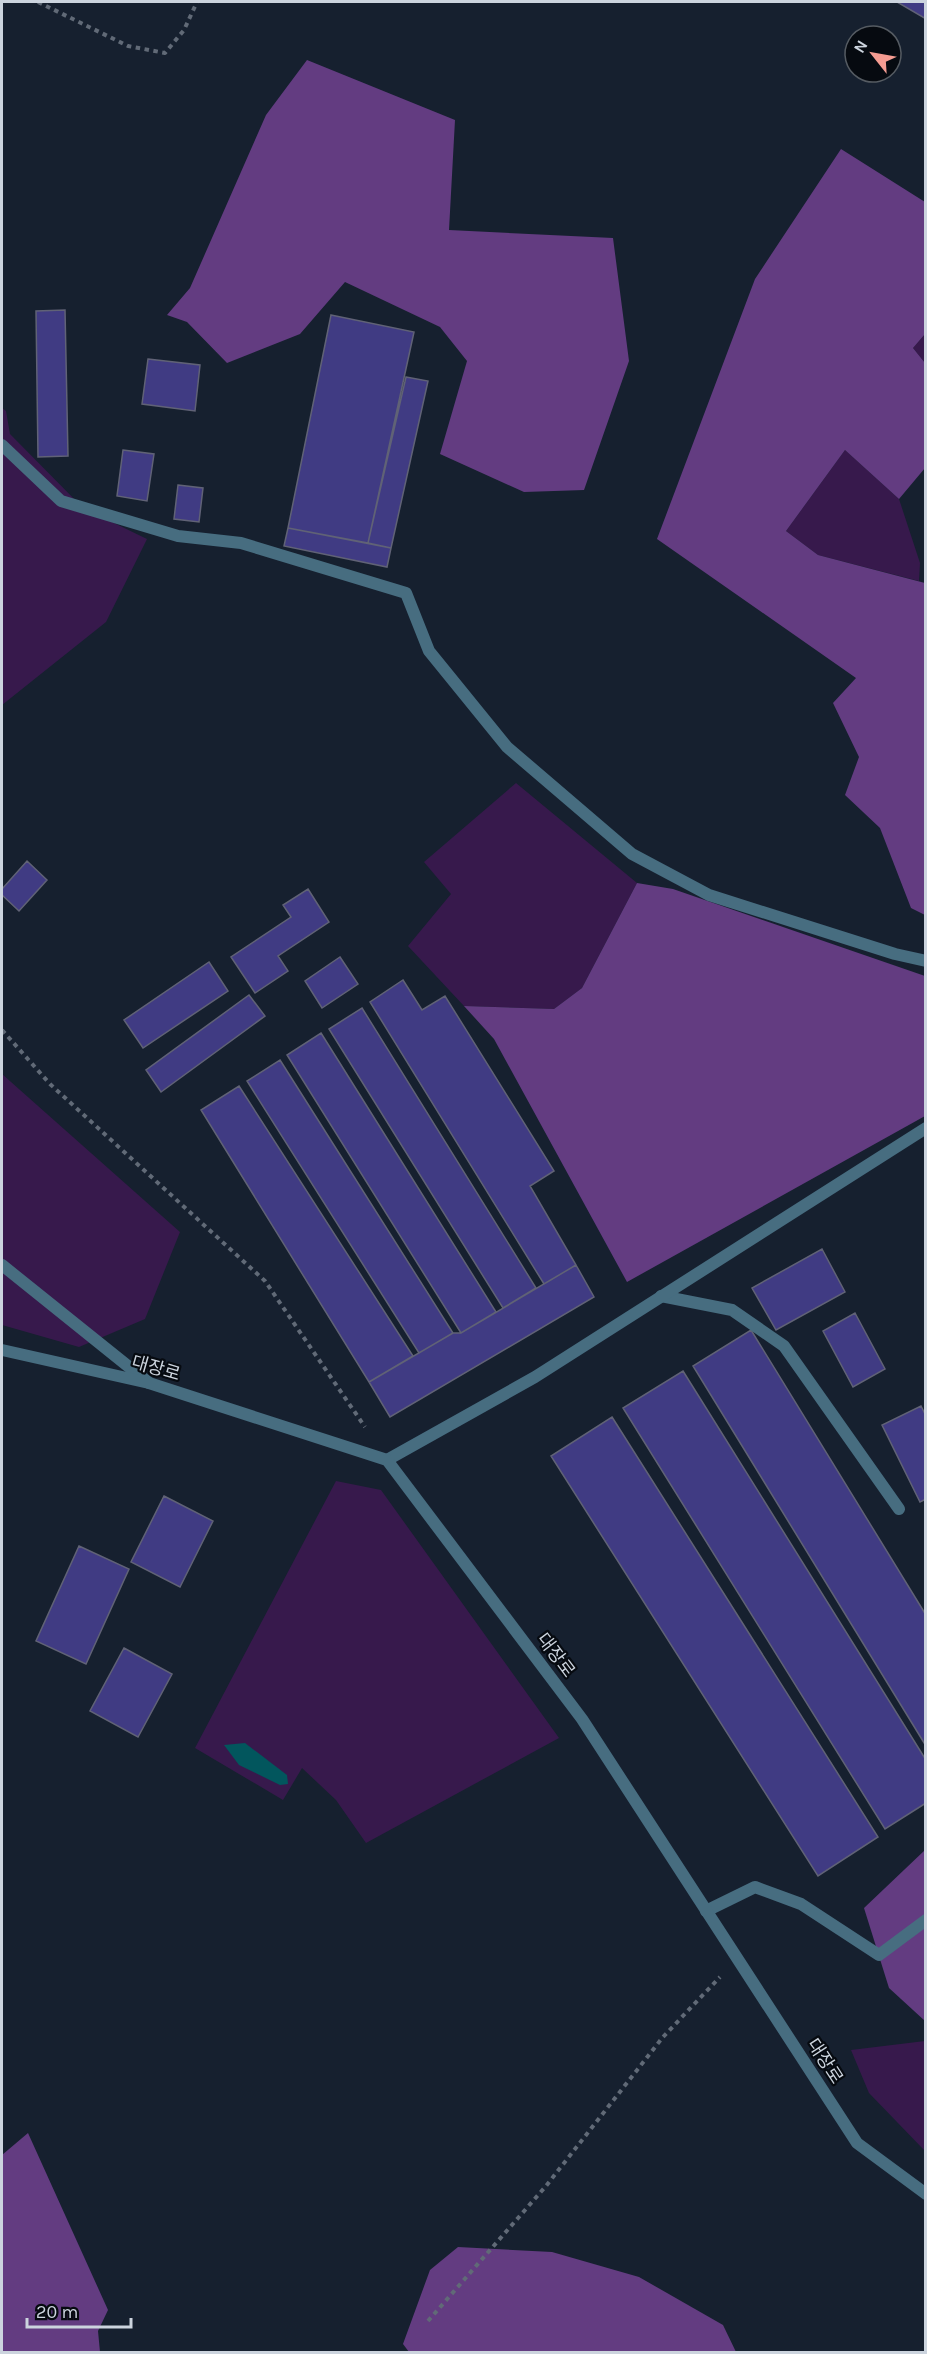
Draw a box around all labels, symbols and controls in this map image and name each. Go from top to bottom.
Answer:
north arrow [843,24,903,84]
text: N [849,37,872,56]
street label: 대장로 [129,1351,183,1385]
street label: 대장로 [532,1629,580,1681]
street label: 대장로 [802,2034,848,2088]
scale bar [27,2291,130,2329]
text: 20 m [36,2301,78,2323]

